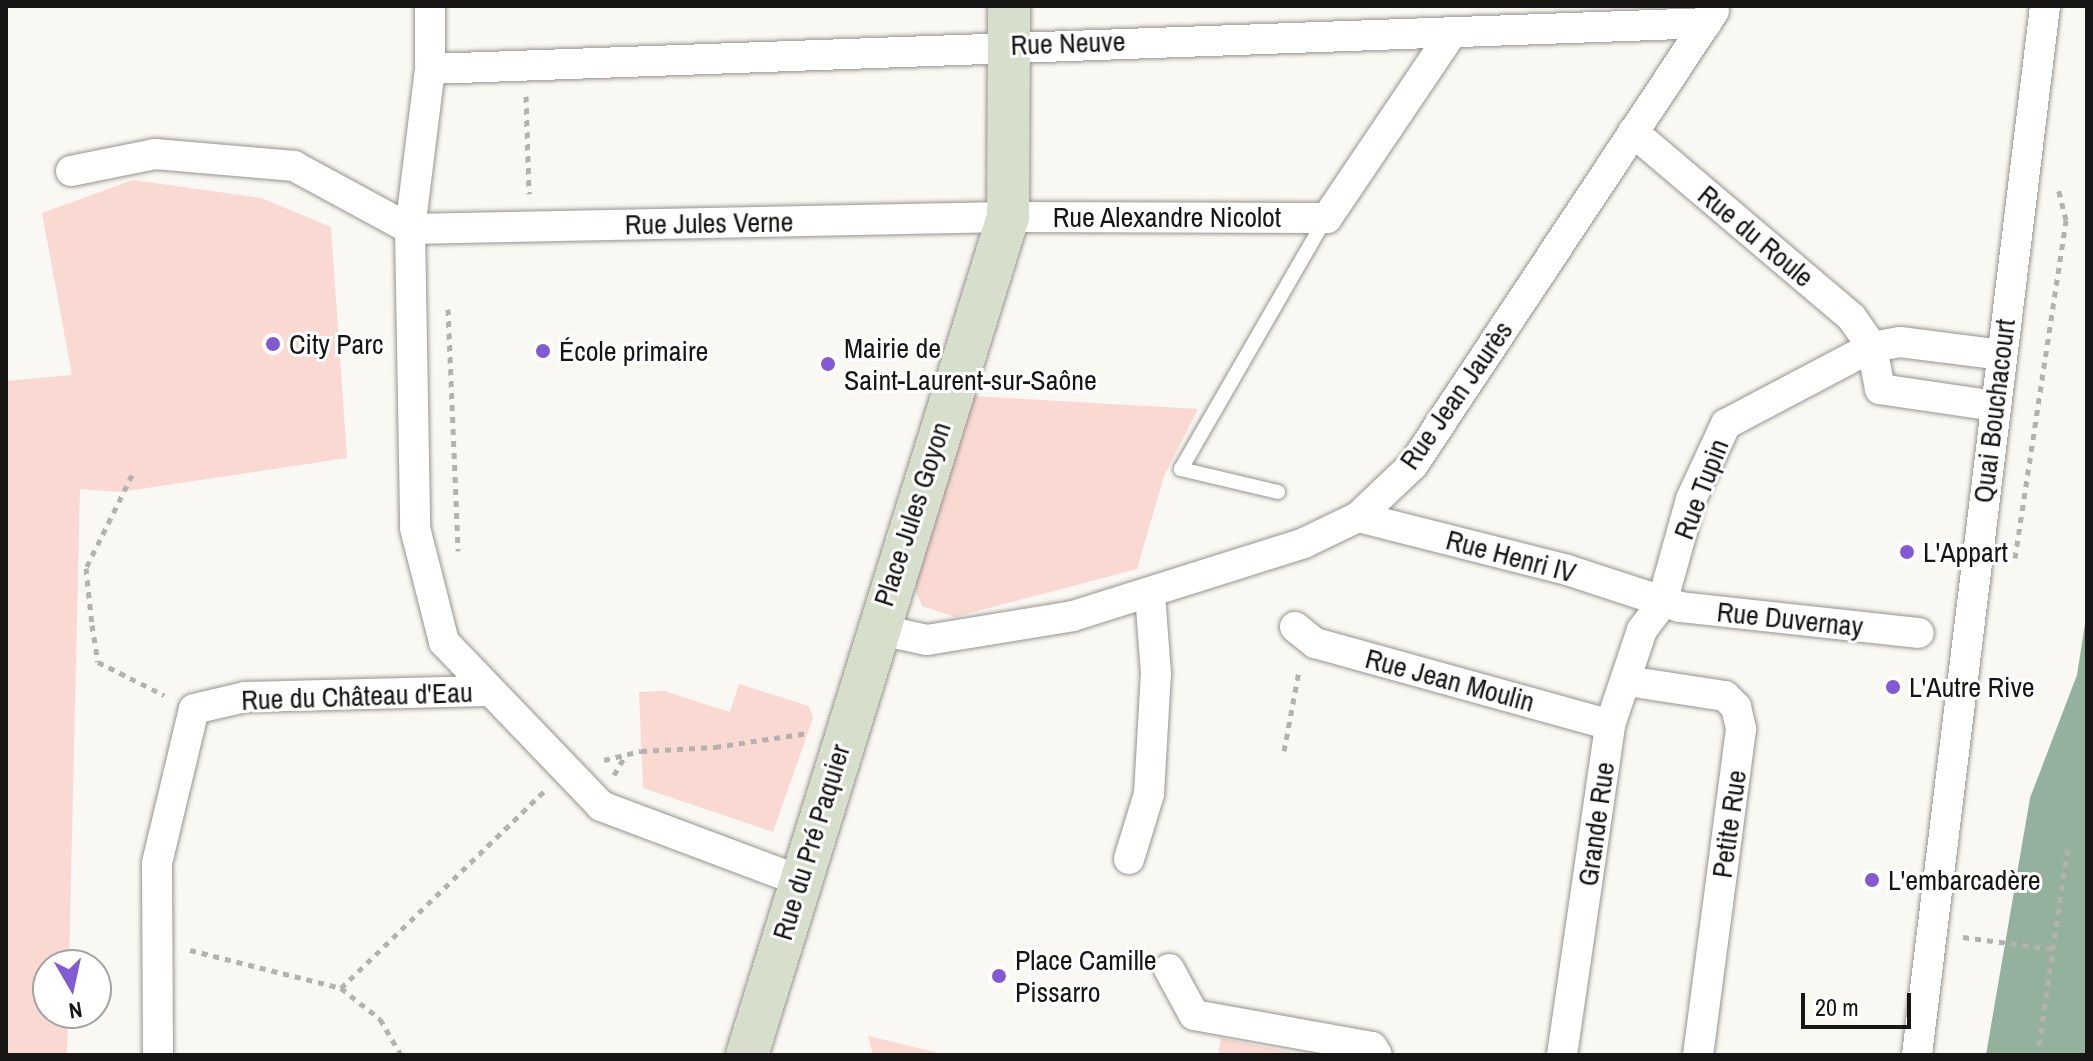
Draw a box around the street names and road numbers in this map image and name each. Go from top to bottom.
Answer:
street label: Rue Neuve [1010,24,1126,62]
street label: Rue du Roule [1691,178,1821,294]
street label: Rue Alexandre Nicolot [1052,200,1282,234]
street label: Rue Jules Verne [624,205,794,241]
street label: Rue Jean Jaurès [1392,314,1520,476]
street label: Quai Bouchacourt [1966,317,2022,505]
street label: Place Jules Goyon [866,418,958,610]
street label: Rue Tupin [1666,434,1736,544]
street label: Rue Henri IV [1443,523,1579,589]
street label: Rue Duvernay [1715,595,1865,643]
street label: Rue Jean Moulin [1362,641,1538,719]
street label: Rue du Château d'Eau [241,675,473,717]
street label: Rue du Pré Paquier [765,740,857,944]
street label: Grande Rue [1571,760,1621,888]
street label: Petite Rue [1705,768,1753,880]

